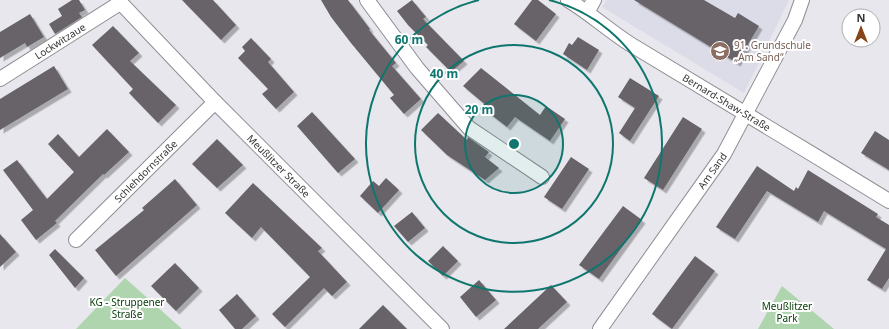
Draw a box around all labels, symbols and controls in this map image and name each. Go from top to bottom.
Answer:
north arrow [841,8,881,48]
text: N [857,10,865,25]
street label: Lockwitzaue [32,19,88,62]
text: 60 m [395,31,423,48]
place label: 91. Grundschule „Am Sand“ [734,38,811,64]
school or university icon: 91. Grundschule „Am Sand“ [709,40,731,62]
text: 40 m [430,65,458,82]
street label: Bernard-Shaw-Straße [680,70,774,134]
text: 20 m [465,101,493,118]
street label: Meußlitzer Straße [244,131,314,201]
street label: Schlehdornstraße [111,136,180,205]
centre of rings [507,137,521,151]
street label: Am Sand [694,150,730,192]
park label: KG - Struppener Straße [90,295,165,321]
park label: Meußlitzer Park [762,299,812,325]

